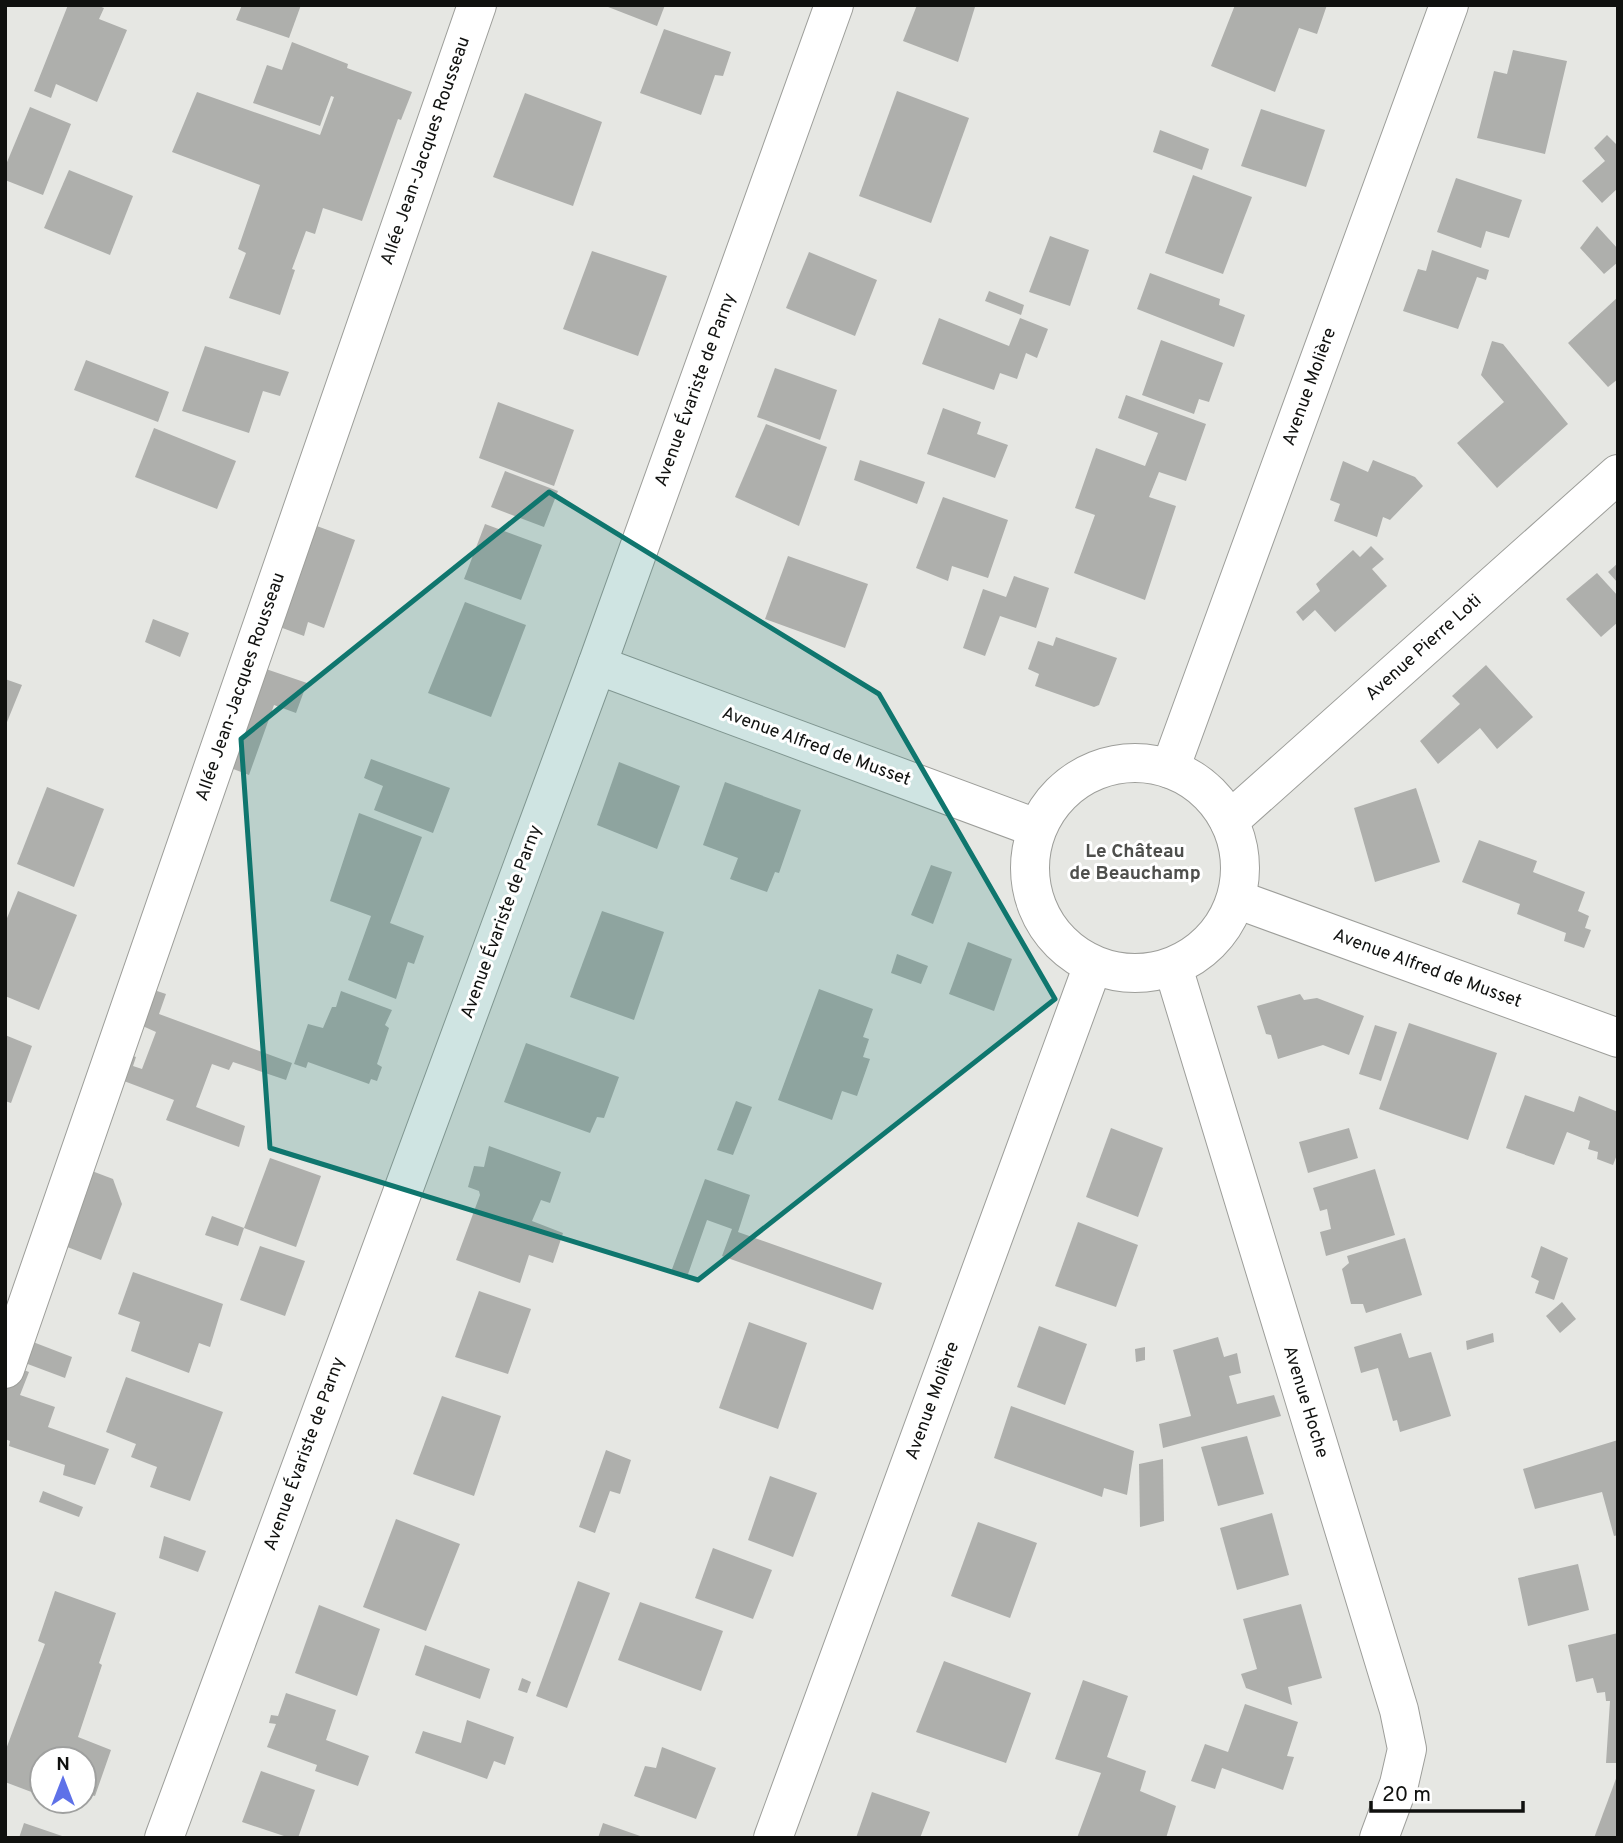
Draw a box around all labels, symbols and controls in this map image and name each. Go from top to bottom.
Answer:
street label: Allée Jean-Jacques Rousseau [376,34,476,268]
street label: Avenue Évariste de Parny [648,289,742,490]
street label: Avenue Molière [1278,325,1342,449]
street label: Allée Jean-Jacques Rousseau [191,570,291,804]
street label: Avenue Pierre Loti [1361,590,1487,706]
street label: Avenue Alfred de Musset [718,702,914,792]
street label: Avenue Évariste de Parny [454,821,548,1022]
district label: Le Château de Beauchamp [1069,840,1201,886]
street label: Avenue Alfred de Musset [1329,924,1525,1014]
street label: Avenue Molière [901,1339,965,1463]
street label: Avenue Hoche [1277,1343,1333,1461]
street label: Avenue Évariste de Parny [257,1353,351,1554]
north arrow [28,1745,98,1815]
text: N [56,1753,70,1777]
scale bar [1371,1770,1523,1814]
text: 20 m [1382,1782,1431,1809]

